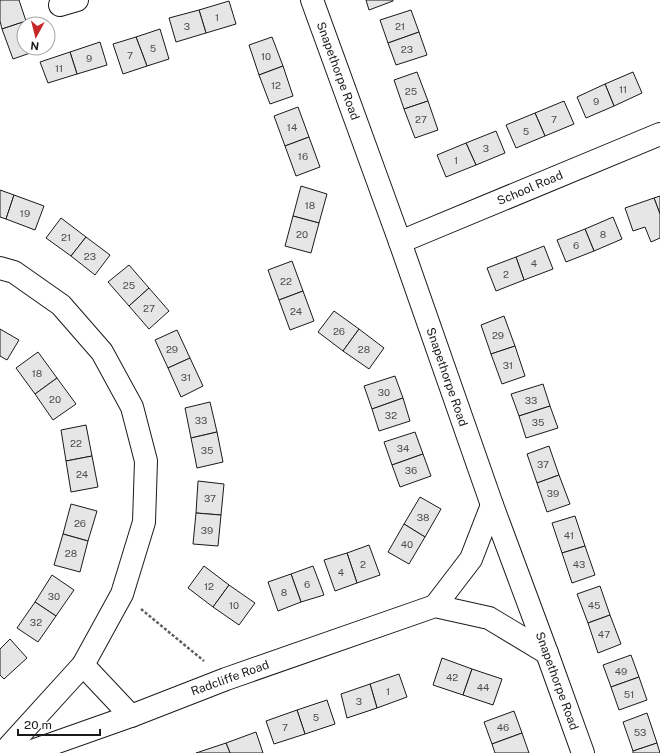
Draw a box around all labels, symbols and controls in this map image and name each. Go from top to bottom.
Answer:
house number: 1 [215,11,219,23]
north arrow [16,16,56,56]
house number: 3 [184,20,190,32]
street label: Snapethorpe Road [314,20,362,122]
house number: 21 [395,20,405,32]
text: N [30,39,40,52]
house number: 5 [150,42,156,54]
house number: 23 [401,43,413,55]
house number: 7 [127,49,133,61]
house number: 10 [261,50,271,62]
house number: 9 [86,52,92,64]
house number: 11 [55,62,63,74]
house number: 12 [271,79,281,91]
house number: 11 [619,83,627,95]
house number: 25 [405,85,417,97]
house number: 9 [593,95,599,107]
house number: 27 [415,113,427,125]
house number: 7 [551,113,557,125]
house number: 14 [287,121,297,133]
house number: 5 [523,125,529,137]
house number: 3 [483,142,489,154]
house number: 16 [298,150,308,162]
house number: 1 [454,154,458,166]
street label: School Road [495,168,565,208]
house number: 18 [305,199,315,211]
house number: 19 [20,207,30,219]
house number: 20 [296,228,308,240]
house number: 8 [600,228,606,240]
house number: 21 [61,231,71,243]
house number: 6 [573,239,579,251]
house number: 23 [84,250,96,262]
house number: 4 [531,257,537,269]
house number: 2 [503,268,509,280]
house number: 22 [280,275,292,287]
house number: 25 [123,279,135,291]
house number: 27 [143,302,155,314]
house number: 24 [290,305,302,317]
house number: 26 [333,325,345,337]
street label: Snapethorpe Road [424,326,470,428]
house number: 29 [492,329,504,341]
house number: 29 [166,343,178,355]
house number: 28 [358,343,370,355]
house number: 31 [503,359,513,371]
house number: 18 [32,367,42,379]
house number: 31 [181,371,191,383]
house number: 30 [378,386,390,398]
house number: 20 [49,393,61,405]
house number: 33 [525,394,537,406]
house number: 32 [385,409,397,421]
house number: 33 [195,414,207,426]
house number: 35 [532,416,544,428]
house number: 22 [70,437,82,449]
house number: 34 [397,442,409,454]
house number: 35 [201,444,213,456]
house number: 37 [537,458,549,470]
house number: 36 [405,464,417,476]
house number: 24 [76,468,88,480]
house number: 39 [547,487,559,499]
house number: 37 [204,492,216,504]
house number: 38 [417,511,429,523]
house number: 26 [74,517,86,529]
house number: 39 [201,524,213,536]
house number: 41 [564,529,574,541]
house number: 40 [401,538,413,550]
house number: 28 [65,547,77,559]
house number: 2 [360,558,366,570]
house number: 43 [573,558,585,570]
house number: 4 [338,566,344,578]
house number: 6 [304,578,310,590]
house number: 12 [204,580,214,592]
house number: 8 [281,586,287,598]
house number: 30 [48,590,60,602]
house number: 10 [229,599,239,611]
house number: 45 [588,599,600,611]
house number: 32 [30,616,42,628]
house number: 47 [598,628,610,640]
street label: Snapethorpe Road [533,630,581,732]
street label: Radcliffe Road [189,657,271,699]
house number: 49 [615,665,627,677]
house number: 42 [446,671,458,683]
house number: 44 [477,681,489,693]
house number: 1 [386,685,390,697]
house number: 51 [624,688,634,700]
house number: 3 [356,695,362,707]
scale bar [18,711,100,737]
house number: 5 [313,711,319,723]
text: 20 m [24,718,52,732]
house number: 7 [282,721,288,733]
house number: 46 [497,721,509,733]
house number: 53 [634,726,646,738]

